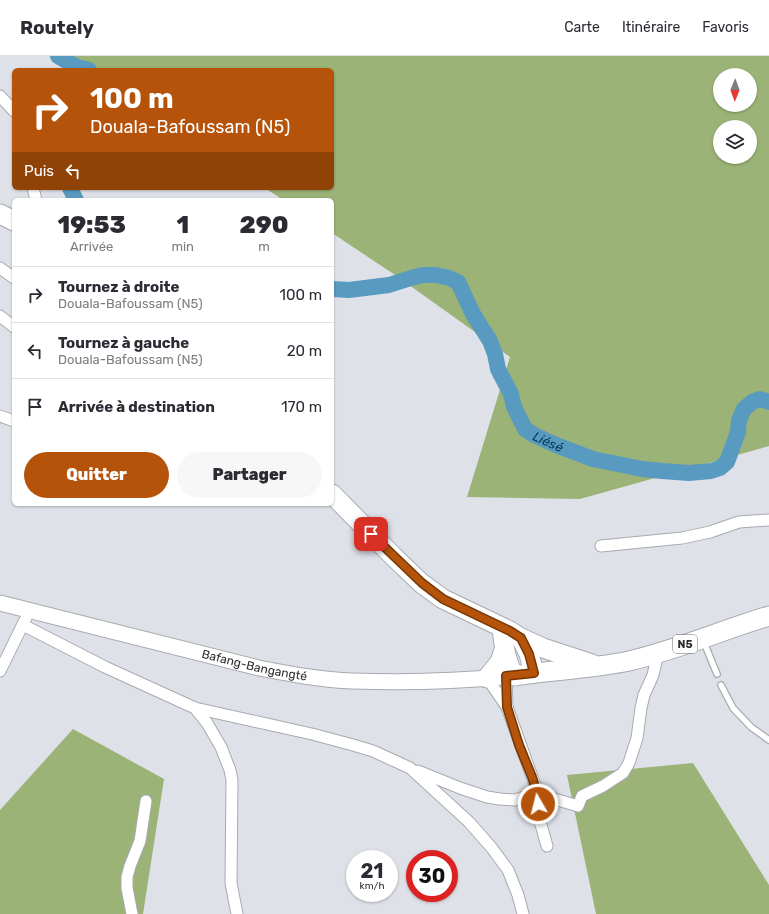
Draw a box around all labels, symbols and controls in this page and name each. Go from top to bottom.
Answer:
text: Routely [20,16,94,39]
text: Carte [564,19,600,36]
text: Itinéraire [622,19,680,36]
text: Favoris [702,19,749,36]
north arrow [713,68,757,112]
map controls [713,68,757,164]
text: 100 m [90,82,174,115]
icon: right [24,84,76,136]
text: Douala-Bafoussam (N5) [90,116,290,138]
button: layers [713,120,757,164]
icon: left [62,160,84,182]
text: Puis [24,162,54,180]
text: 19:53 [58,211,126,239]
text: 1 [176,211,189,239]
text: 290 [240,211,288,239]
text: Arrivée [70,239,113,254]
text: min [171,239,194,254]
text: m [258,239,270,254]
text: Tournez à droite [58,278,179,296]
icon: right [24,284,46,306]
text: 100 m [280,286,322,304]
text: Douala-Bafoussam (N5) [58,296,203,311]
text: Tournez à gauche [58,334,189,352]
icon: left [24,340,46,362]
text: 20 m [287,342,322,360]
text: Douala-Bafoussam (N5) [58,352,203,367]
icon: arrive [24,396,46,418]
text: Arrivée à destination [58,398,215,416]
text: 170 m [281,398,322,416]
water label: Liésé [531,428,565,455]
button: Quitter [24,452,169,498]
button: Partager [177,452,322,498]
pin [354,517,388,551]
icon: arrive [360,523,382,545]
road number: N5 [673,635,697,653]
street label: Bafang-Bangangté [200,647,308,684]
position arrow [517,783,559,825]
speed limit sign: 30 [406,850,458,902]
text: 21 [361,859,383,883]
text: km/h [360,880,384,892]

